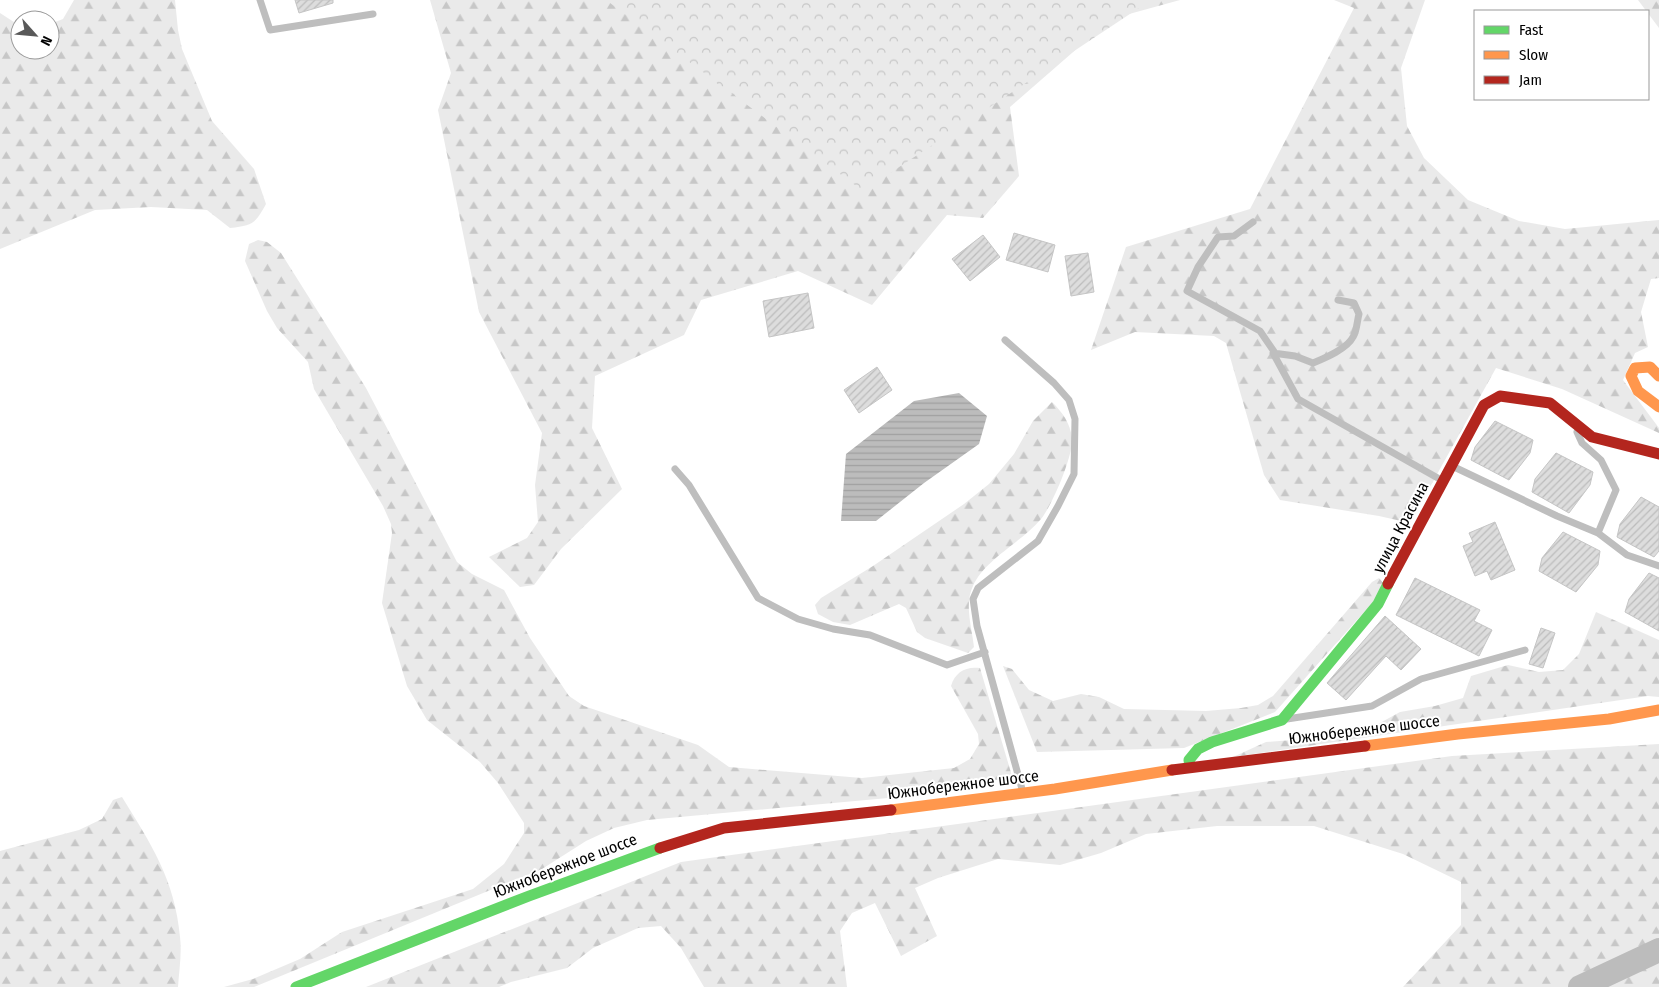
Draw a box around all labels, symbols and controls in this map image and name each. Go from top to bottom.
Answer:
north arrow [10,10,60,60]
legend [1474,10,1649,100]
text: Fast [1519,21,1543,39]
text: N [37,33,56,48]
text: Slow [1519,46,1548,64]
text: Jam [1519,71,1542,89]
street label: улица Красина [1368,478,1432,576]
street label: Южнобережное шоссе [1287,711,1441,748]
street label: Южнобережное шоссе [886,766,1040,803]
street label: Южнобережное шоссе [491,829,640,902]

